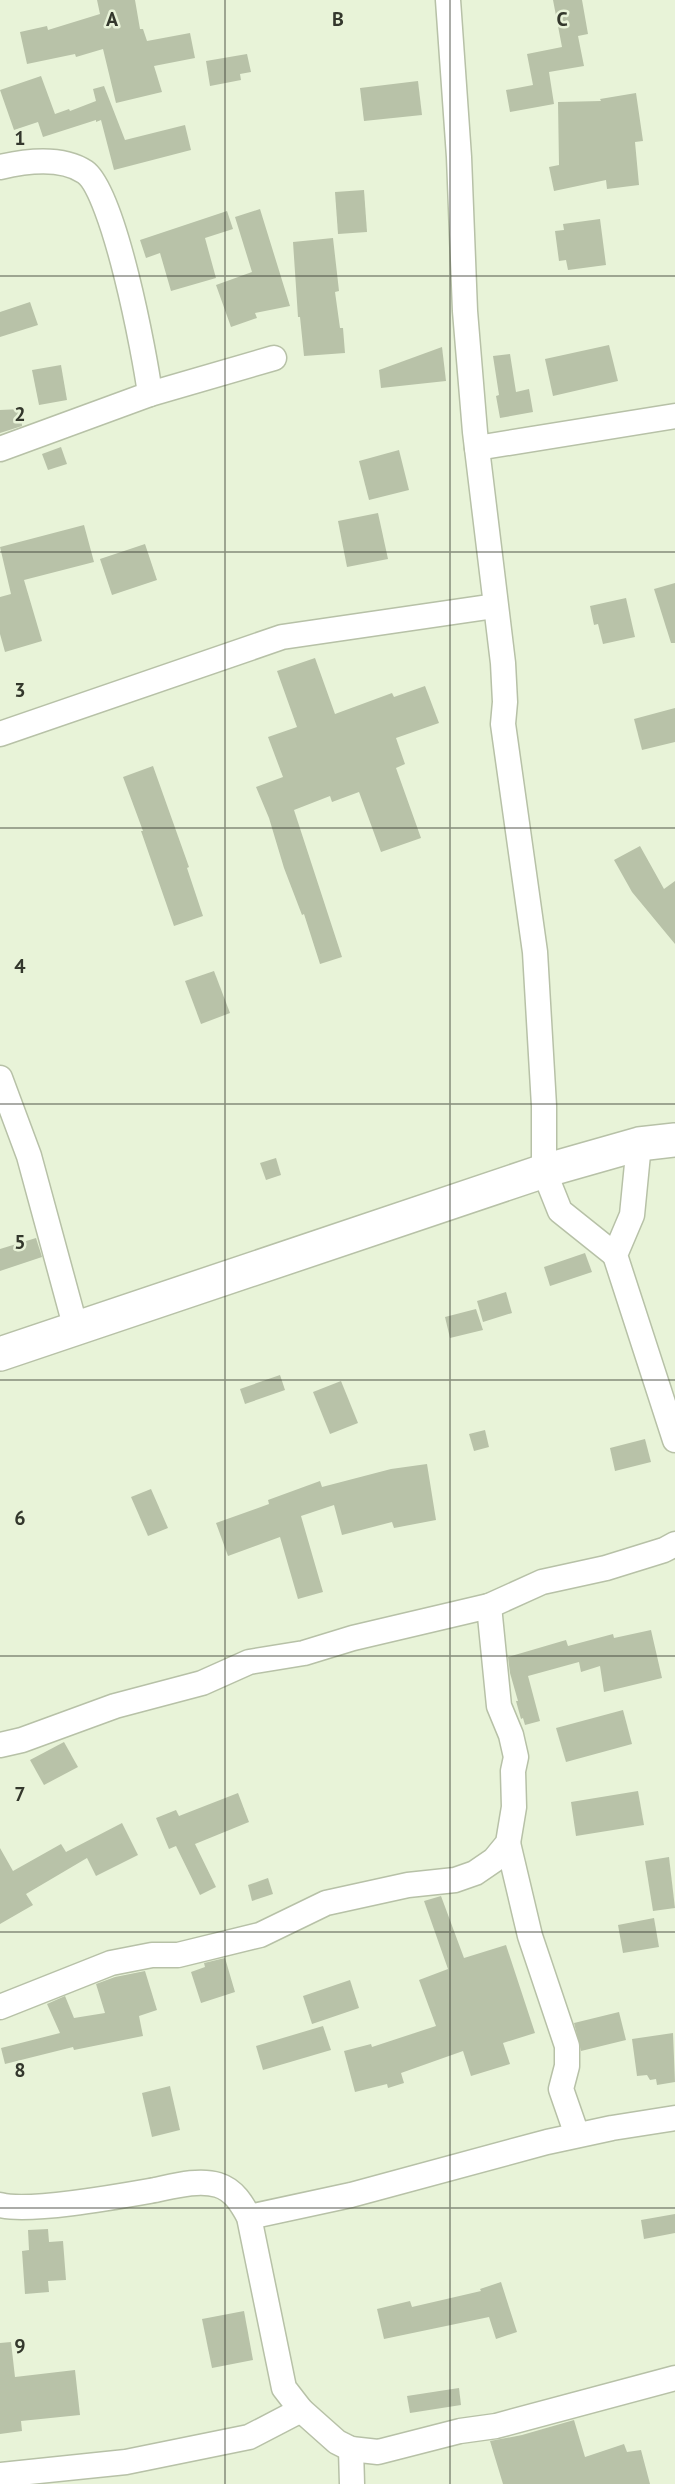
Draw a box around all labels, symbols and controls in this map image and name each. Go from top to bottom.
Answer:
text: A [106,6,119,32]
text: B [332,6,344,32]
text: C [556,6,568,32]
text: 1 [14,125,26,151]
text: 2 [14,401,26,427]
text: 3 [14,677,26,703]
text: 4 [14,953,26,979]
text: 5 [14,1229,26,1255]
text: 6 [14,1505,26,1531]
text: 7 [14,1781,26,1807]
text: 8 [14,2057,26,2083]
text: 9 [14,2333,26,2359]

